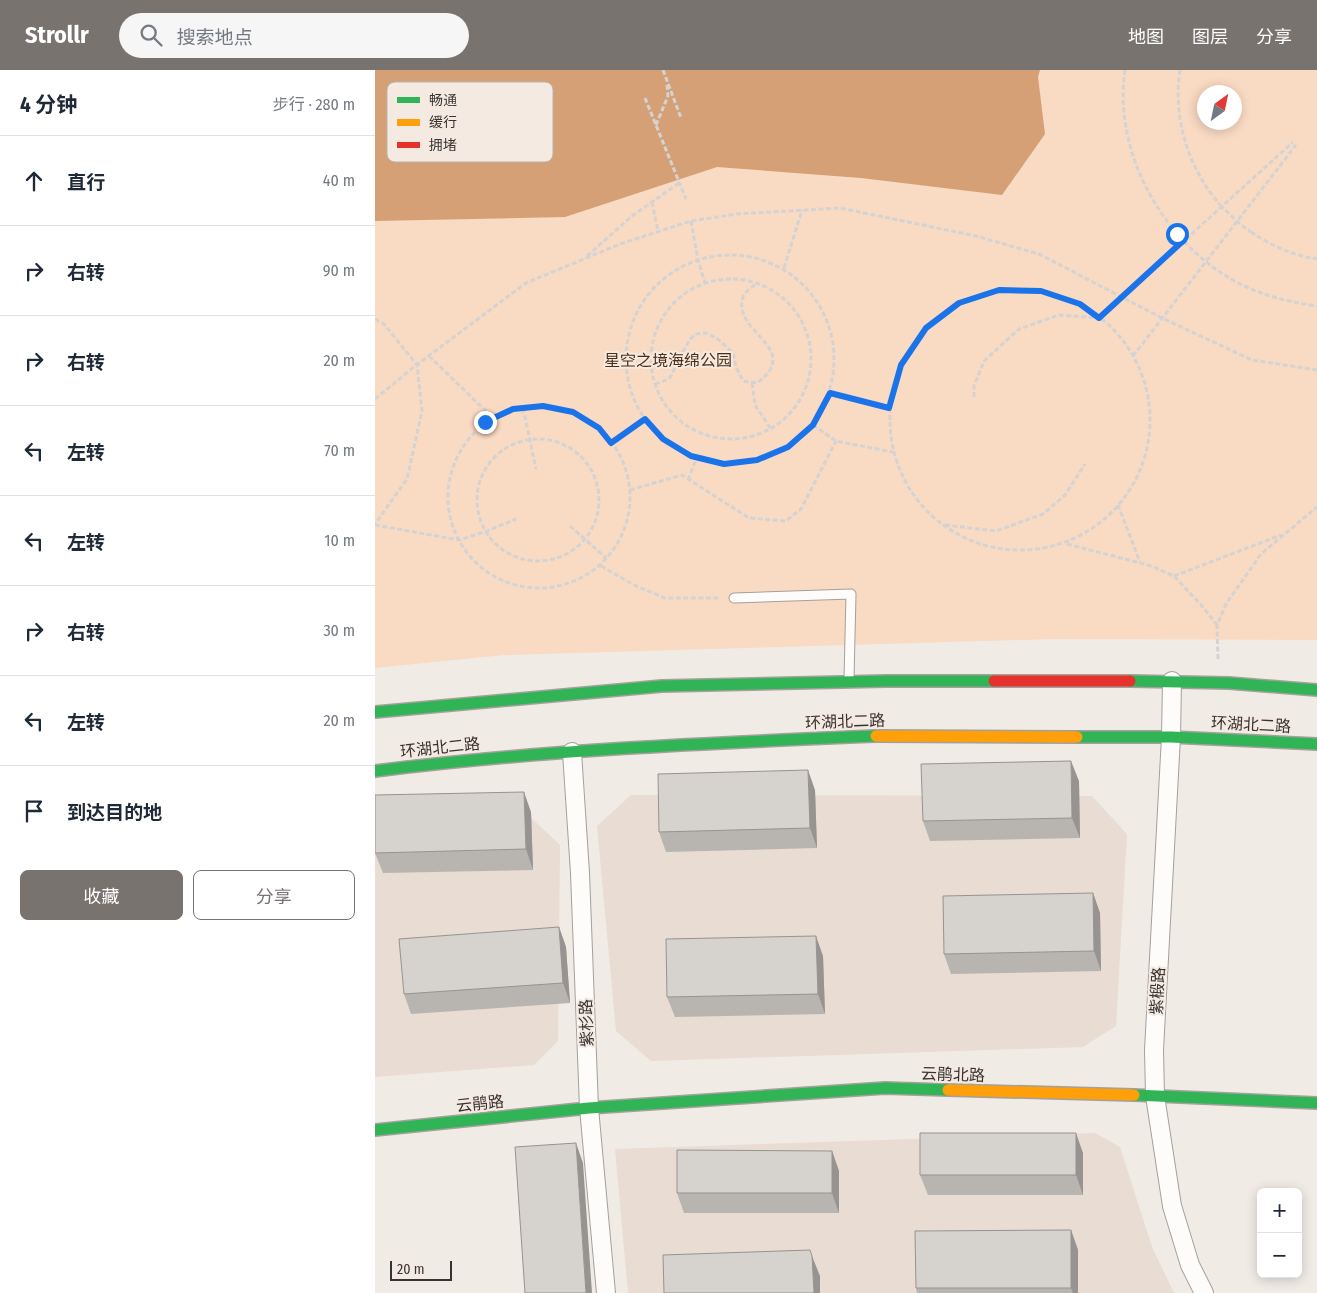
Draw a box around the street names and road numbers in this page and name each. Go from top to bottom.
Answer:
street label: 环湖北二路 [805,711,885,732]
street label: 环湖北二路 [1211,713,1291,736]
street label: 环湖北二路 [399,734,481,761]
street label: 紫椴路 [1147,967,1168,1015]
street label: 紫杉路 [576,999,597,1047]
street label: 云鹃北路 [921,1064,985,1085]
street label: 云鹃路 [455,1092,505,1115]

